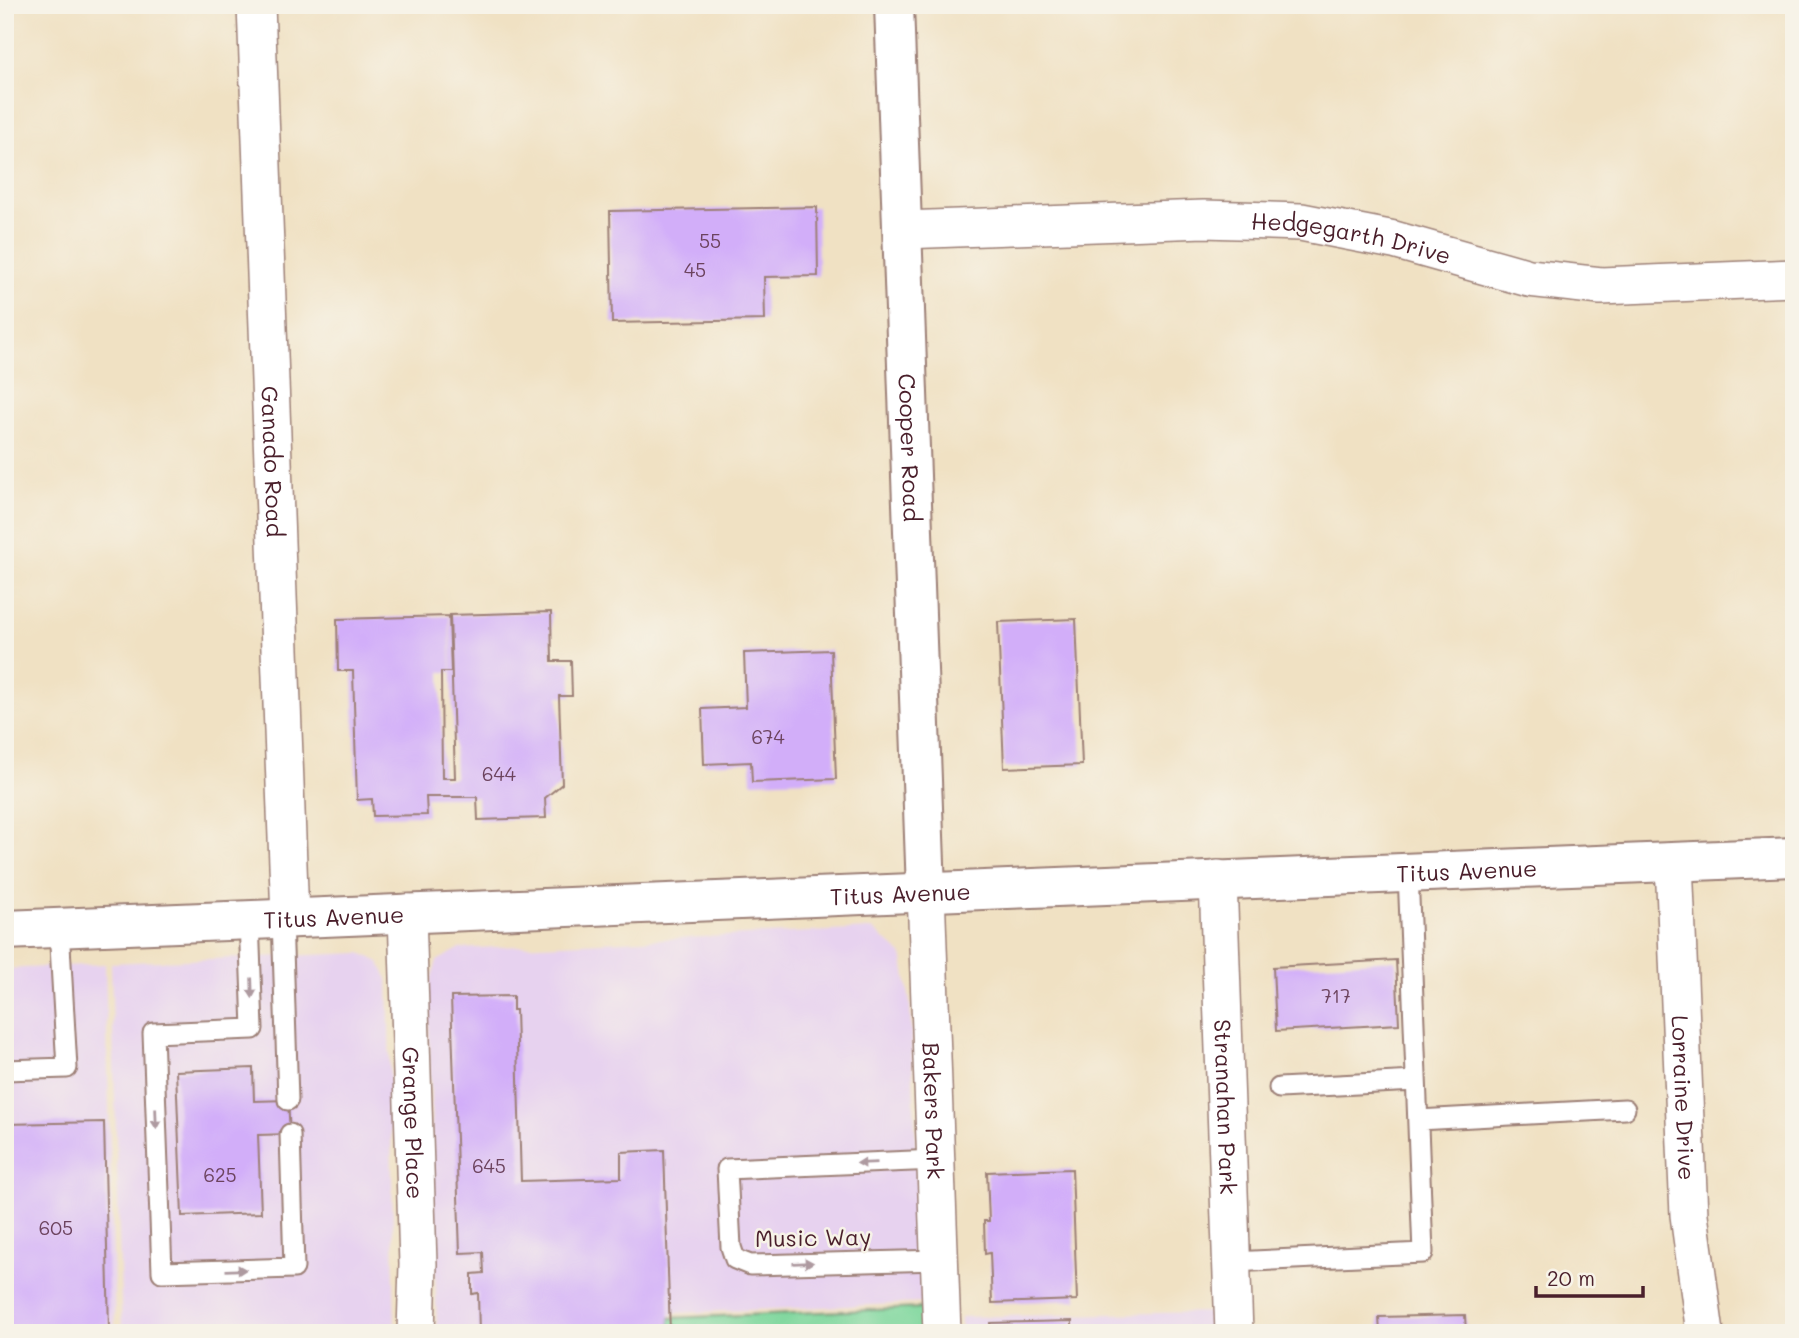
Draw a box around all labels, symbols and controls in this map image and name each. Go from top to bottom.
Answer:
street label: Hedgegarth Drive [1251,205,1455,270]
house number: 55 [699,228,721,253]
house number: 45 [684,257,706,282]
street label: Cooper Road [892,373,928,522]
street label: Ganado Road [255,385,291,538]
house number: 674 [751,724,785,749]
house number: 644 [482,761,516,786]
street label: Titus Avenue [1396,852,1538,888]
street label: Titus Avenue [829,876,971,911]
street label: Titus Avenue [263,899,405,934]
one-way arrow [246,977,257,999]
house number: 717 [1321,983,1351,1008]
street label: Lorraine Drive [1666,1015,1703,1181]
street label: Stranahan Park [1208,1019,1244,1195]
street label: Bakers Park [916,1042,951,1180]
street label: Grange Place [396,1046,431,1200]
one-way arrow [151,1109,162,1131]
house number: 645 [472,1153,506,1178]
one-way arrow [856,1158,878,1169]
house number: 625 [203,1162,237,1187]
house number: 605 [39,1215,73,1240]
street label: Music Way [754,1221,872,1253]
scale bar [1536,1254,1643,1298]
one-way arrow [792,1258,814,1269]
one-way arrow [226,1264,248,1275]
text: 20 m [1547,1264,1595,1291]

